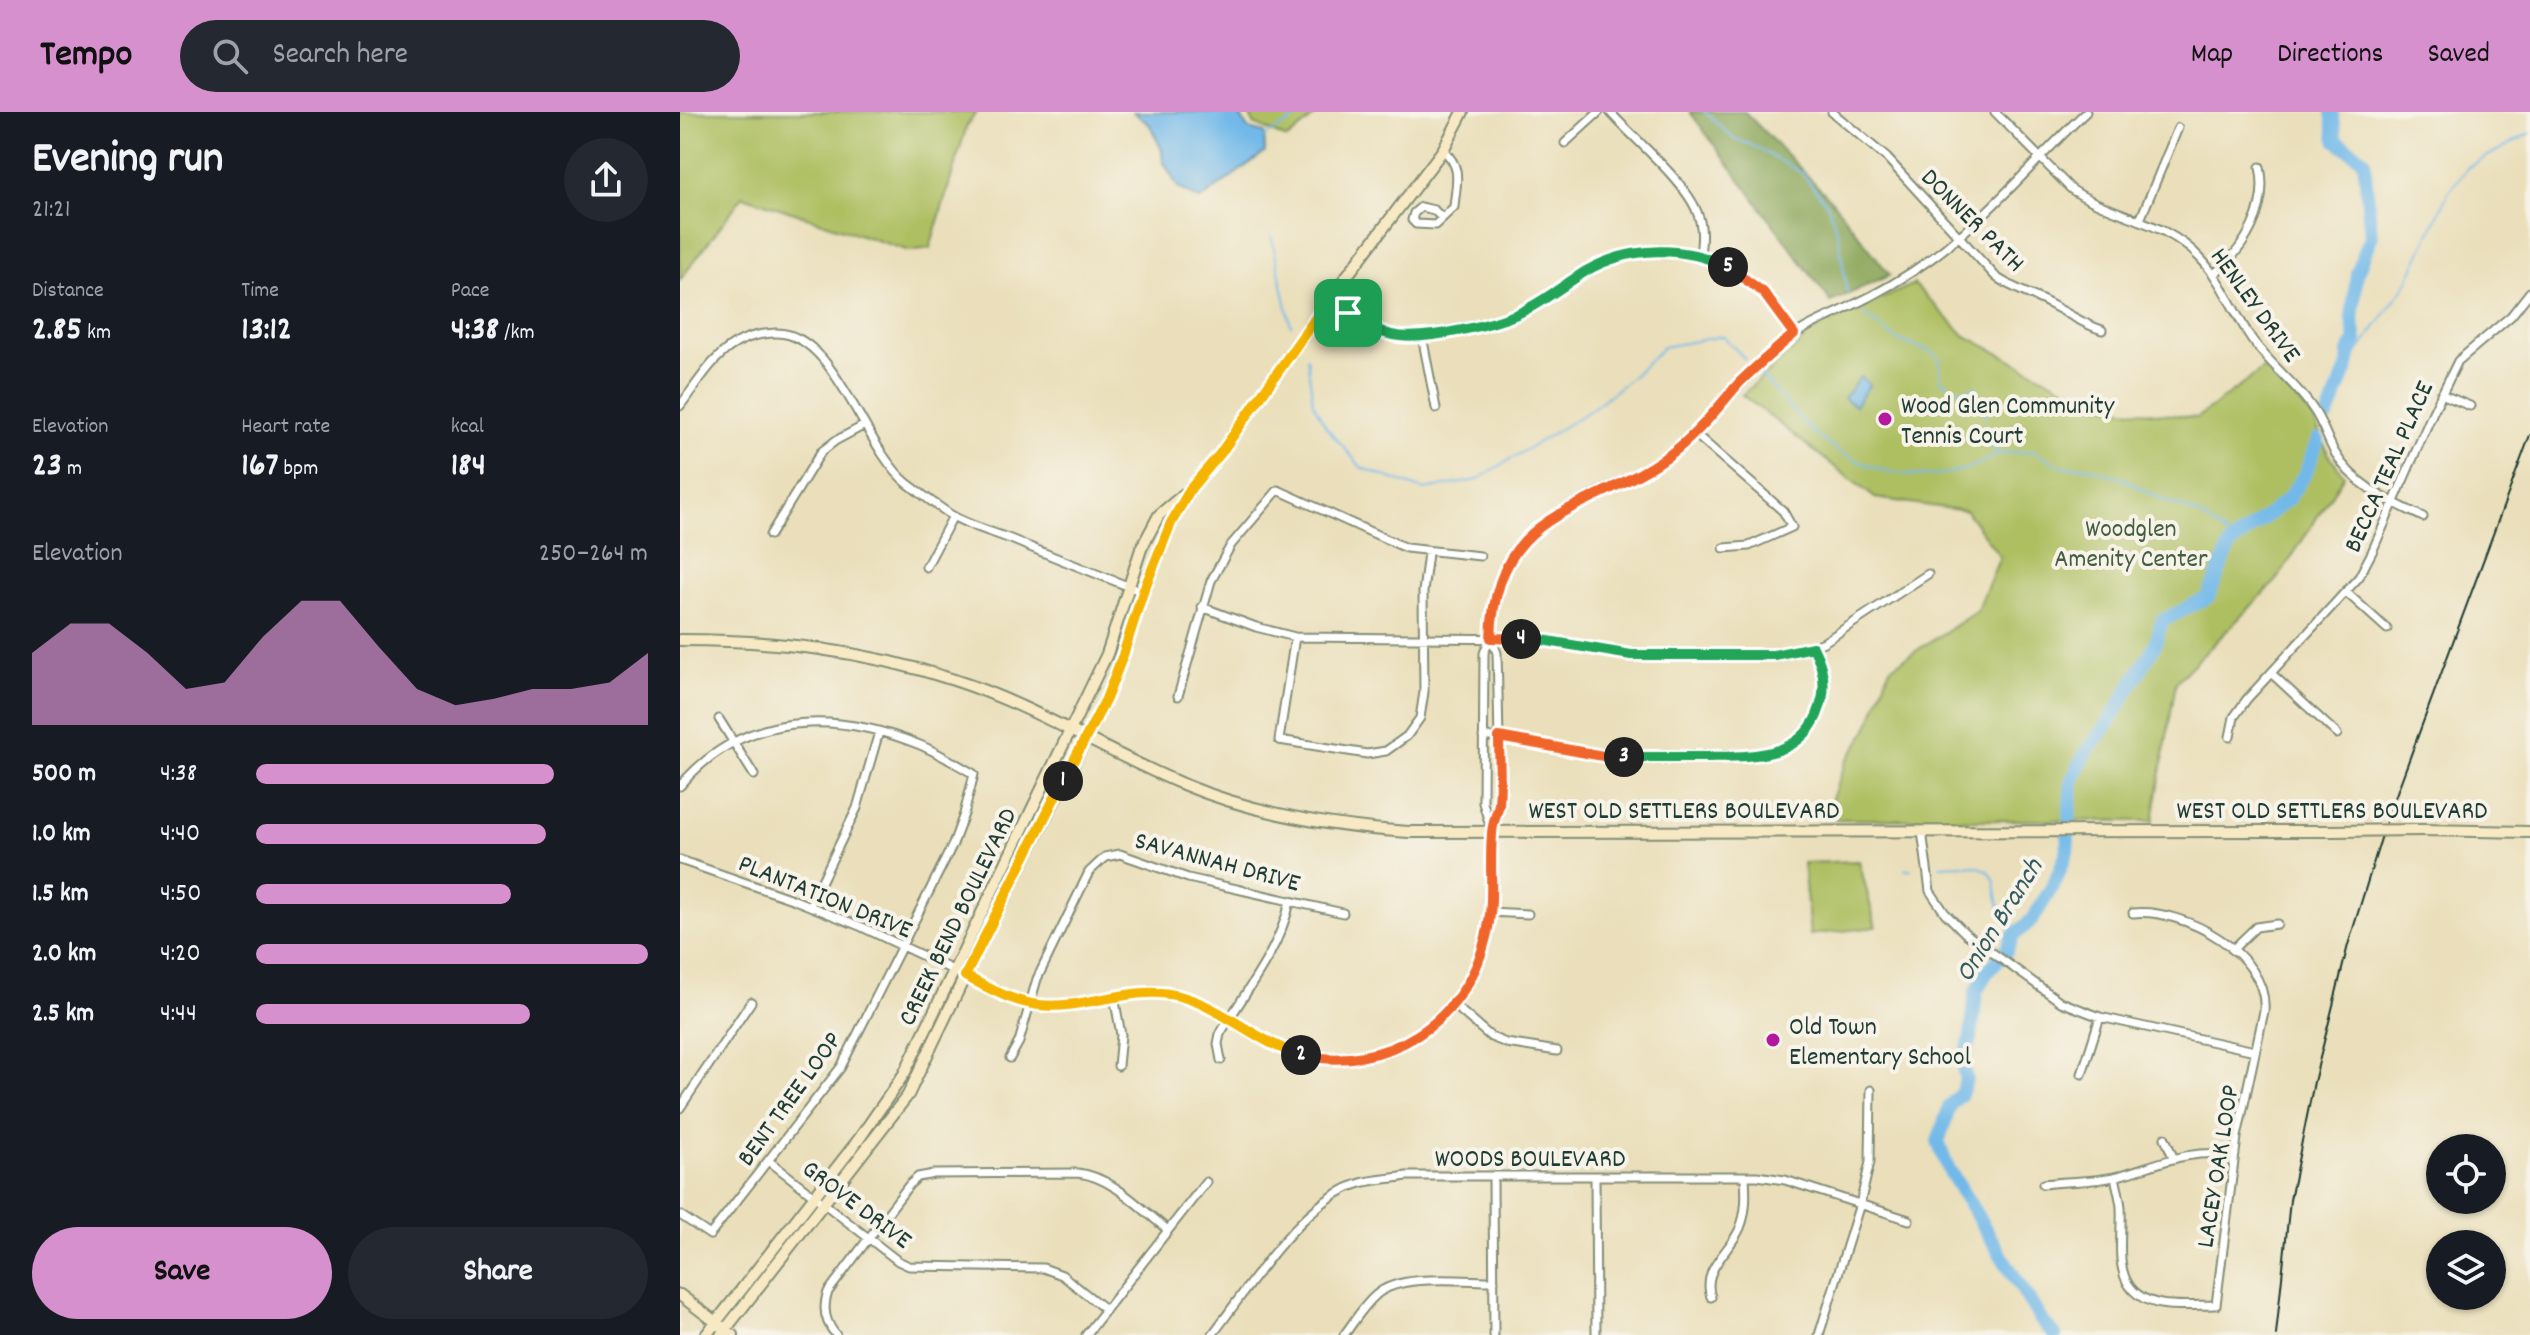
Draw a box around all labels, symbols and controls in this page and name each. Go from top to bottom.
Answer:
search box [180,20,740,92]
text: Tempo [40,29,132,84]
icon: search [208,34,252,78]
text: Search here [272,35,408,78]
text: Map [2191,36,2233,76]
text: Directions [2277,36,2383,76]
text: Saved [2427,36,2490,76]
text: Evening run [32,130,223,193]
button: share [564,138,648,222]
street label: DONNER PATH [1911,161,2032,282]
text: 21:21 [32,192,70,229]
street label: HENLEY DRIVE [2200,241,2309,371]
pin: 5 [1708,247,1748,287]
text: 5 [1723,251,1733,282]
text: Distance [32,276,104,307]
text: Time [241,276,279,307]
text: Pace [451,276,490,307]
pin [1314,279,1382,347]
icon: arrive [1326,291,1370,335]
text: 2.85 [32,307,82,356]
text: 13:12 [241,307,292,356]
text: 4:38 [451,307,499,356]
text: km [82,318,111,349]
text: /km [499,318,535,349]
street label: BECCA TEAL PLACE [2336,376,2445,559]
place label: Wood Glen Community Tennis Court [1901,389,2115,456]
marker: Wood Glen Community Tennis Court [1876,410,1894,428]
text: Elevation [32,412,109,443]
text: Heart rate [241,412,330,443]
text: kcal [451,412,484,443]
text: 23 [32,443,62,492]
text: 167 [241,443,278,492]
text: 184 [451,443,486,492]
text: m [62,454,82,485]
text: bpm [278,454,318,485]
park label: Woodglen Amenity Center [2054,512,2208,579]
text: Elevation [32,536,122,573]
text: 250–264 m [539,536,648,573]
pin: 4 [1501,619,1541,659]
text: 4 [1516,623,1526,654]
pin: 3 [1604,737,1644,777]
text: 3 [1619,741,1629,772]
text: 500 m [32,756,96,793]
text: 4:38 [160,756,197,793]
pin: 1 [1043,761,1083,801]
text: 1 [1061,765,1065,796]
street label: WEST OLD SETTLERS BOULEVARD [1528,794,1840,831]
street label: WEST OLD SETTLERS BOULEVARD [2176,794,2488,831]
street label: CREEK BEND BOULEVARD [890,802,1028,1033]
text: 1.0 km [32,816,91,853]
text: 4:40 [160,816,200,853]
street label: SAVANNAH DRIVE [1130,824,1304,903]
street label: PLANTATION DRIVE [732,846,917,950]
water label: Onion Branch [1947,851,2056,992]
text: 1.5 km [32,876,89,913]
text: 4:50 [160,876,201,913]
text: 2.0 km [32,936,96,973]
text: 4:20 [160,936,201,973]
text: 2.5 km [32,996,94,1033]
text: 4:44 [160,996,197,1033]
place label: Old Town Elementary School [1789,1010,1971,1077]
street label: BENT TREE LOOP [729,1025,852,1175]
marker: Old Town Elementary School [1764,1031,1782,1049]
pin: 2 [1281,1035,1321,1075]
text: 2 [1296,1039,1306,1070]
street label: LACEY OAK LOOP [2188,1083,2251,1251]
map controls [2426,1134,2506,1310]
button: locate [2426,1134,2506,1214]
street label: WOODS BOULEVARD [1435,1142,1625,1179]
street label: GROVE DRIVE [793,1152,919,1260]
button: Save [32,1227,332,1319]
button: Share [348,1227,648,1319]
button: layers [2426,1230,2506,1310]

